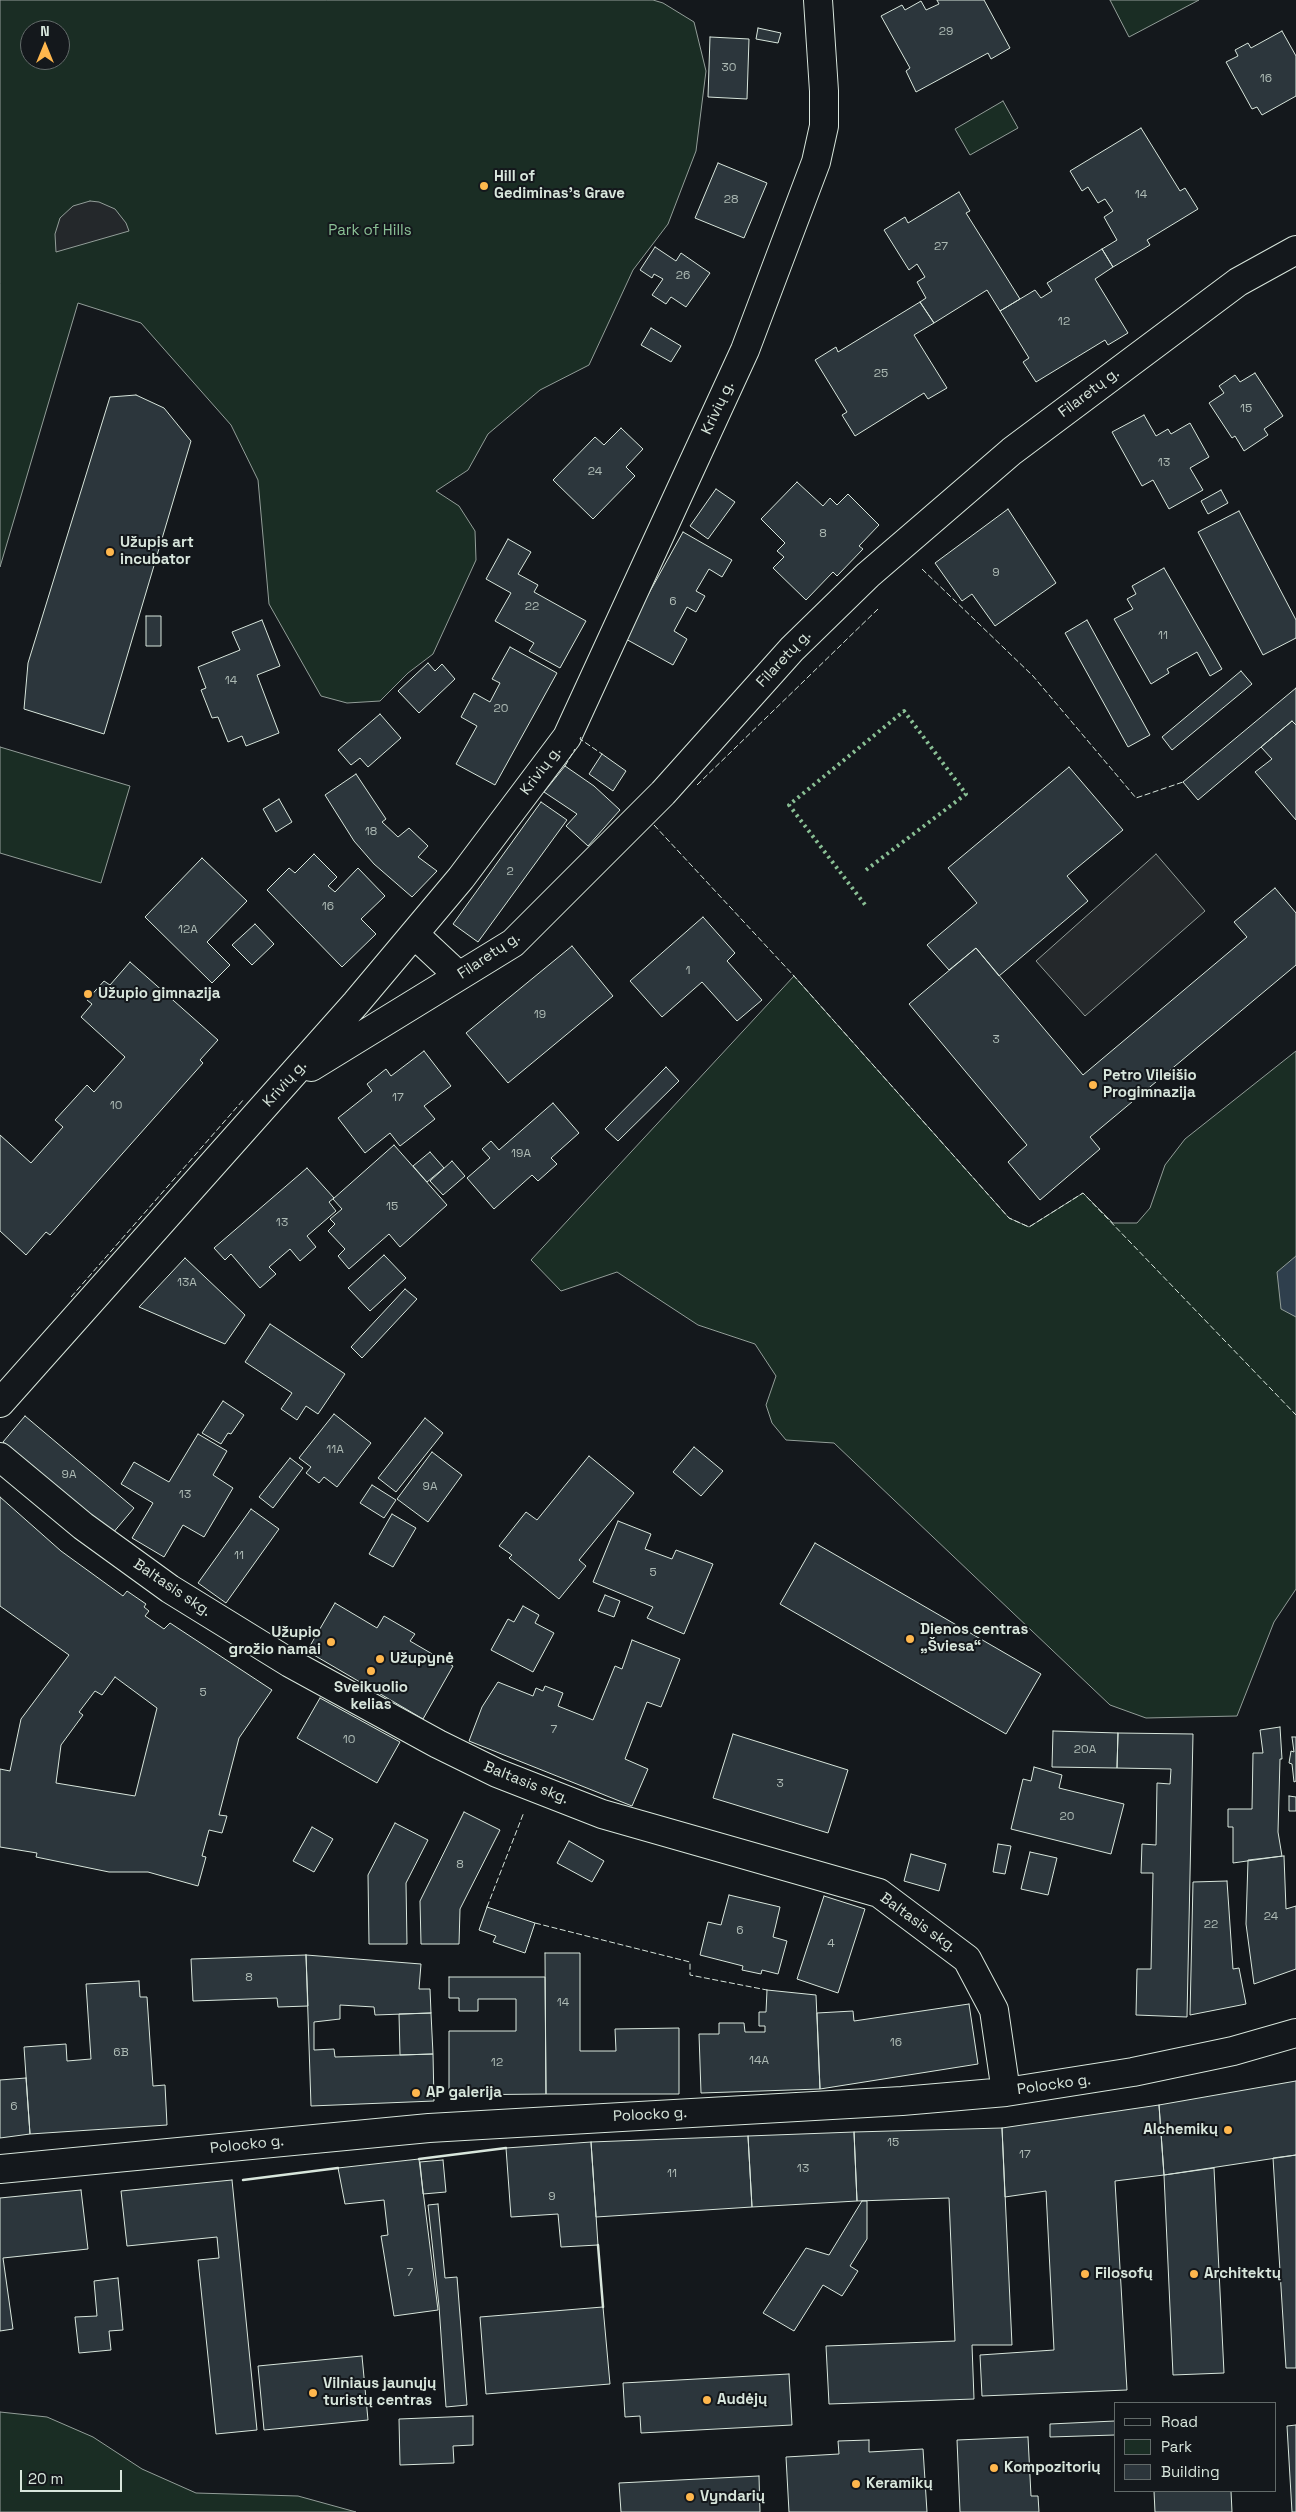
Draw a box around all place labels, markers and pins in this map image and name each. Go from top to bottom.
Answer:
place label: Hill of Gediminas's Grave [494,168,625,203]
marker: Hill of Gediminas's Grave [478,180,490,192]
place label: Užupis art incubator [120,534,194,569]
marker: Užupis art incubator [104,546,116,558]
place label: Užupio gimnazija [98,985,220,1003]
marker: Užupio gimnazija [82,988,94,1000]
place label: Petro Vileišio Progimnazija [1103,1067,1197,1102]
marker: Petro Vileišio Progimnazija [1087,1079,1099,1091]
place label: Dienos centras „Šviesa“ [920,1621,1028,1656]
place label: Užupio grožio namai [229,1624,321,1659]
marker: Dienos centras „Šviesa“ [904,1633,916,1645]
marker: Užupio grožio namai [325,1636,337,1648]
place label: Užupynė [390,1650,454,1668]
marker: Užupynė [374,1653,386,1665]
marker: Sveikuolio kelias [365,1665,377,1677]
place label: Sveikuolio kelias [334,1679,408,1714]
place label: AP galerija [426,2084,502,2102]
marker: AP galerija [410,2087,422,2099]
place label: Alchemikų [1143,2121,1218,2139]
marker: Alchemikų [1222,2124,1234,2136]
place label: Filosofų [1095,2265,1153,2283]
place label: Architektų [1204,2265,1281,2283]
marker: Filosofų [1079,2268,1091,2280]
marker: Architektų [1188,2268,1200,2280]
place label: Vilniaus jaunųjų turistų centras [323,2375,436,2410]
marker: Vilniaus jaunųjų turistų centras [307,2387,319,2399]
place label: Audėjų [717,2391,767,2409]
marker: Audėjų [701,2394,713,2406]
place label: Kompozitorių [1004,2459,1100,2477]
marker: Kompozitorių [988,2462,1000,2474]
place label: Keramikų [866,2475,933,2493]
marker: Keramikų [850,2478,862,2490]
place label: Vyndarių [700,2488,765,2506]
marker: Vyndarių [684,2491,696,2503]

